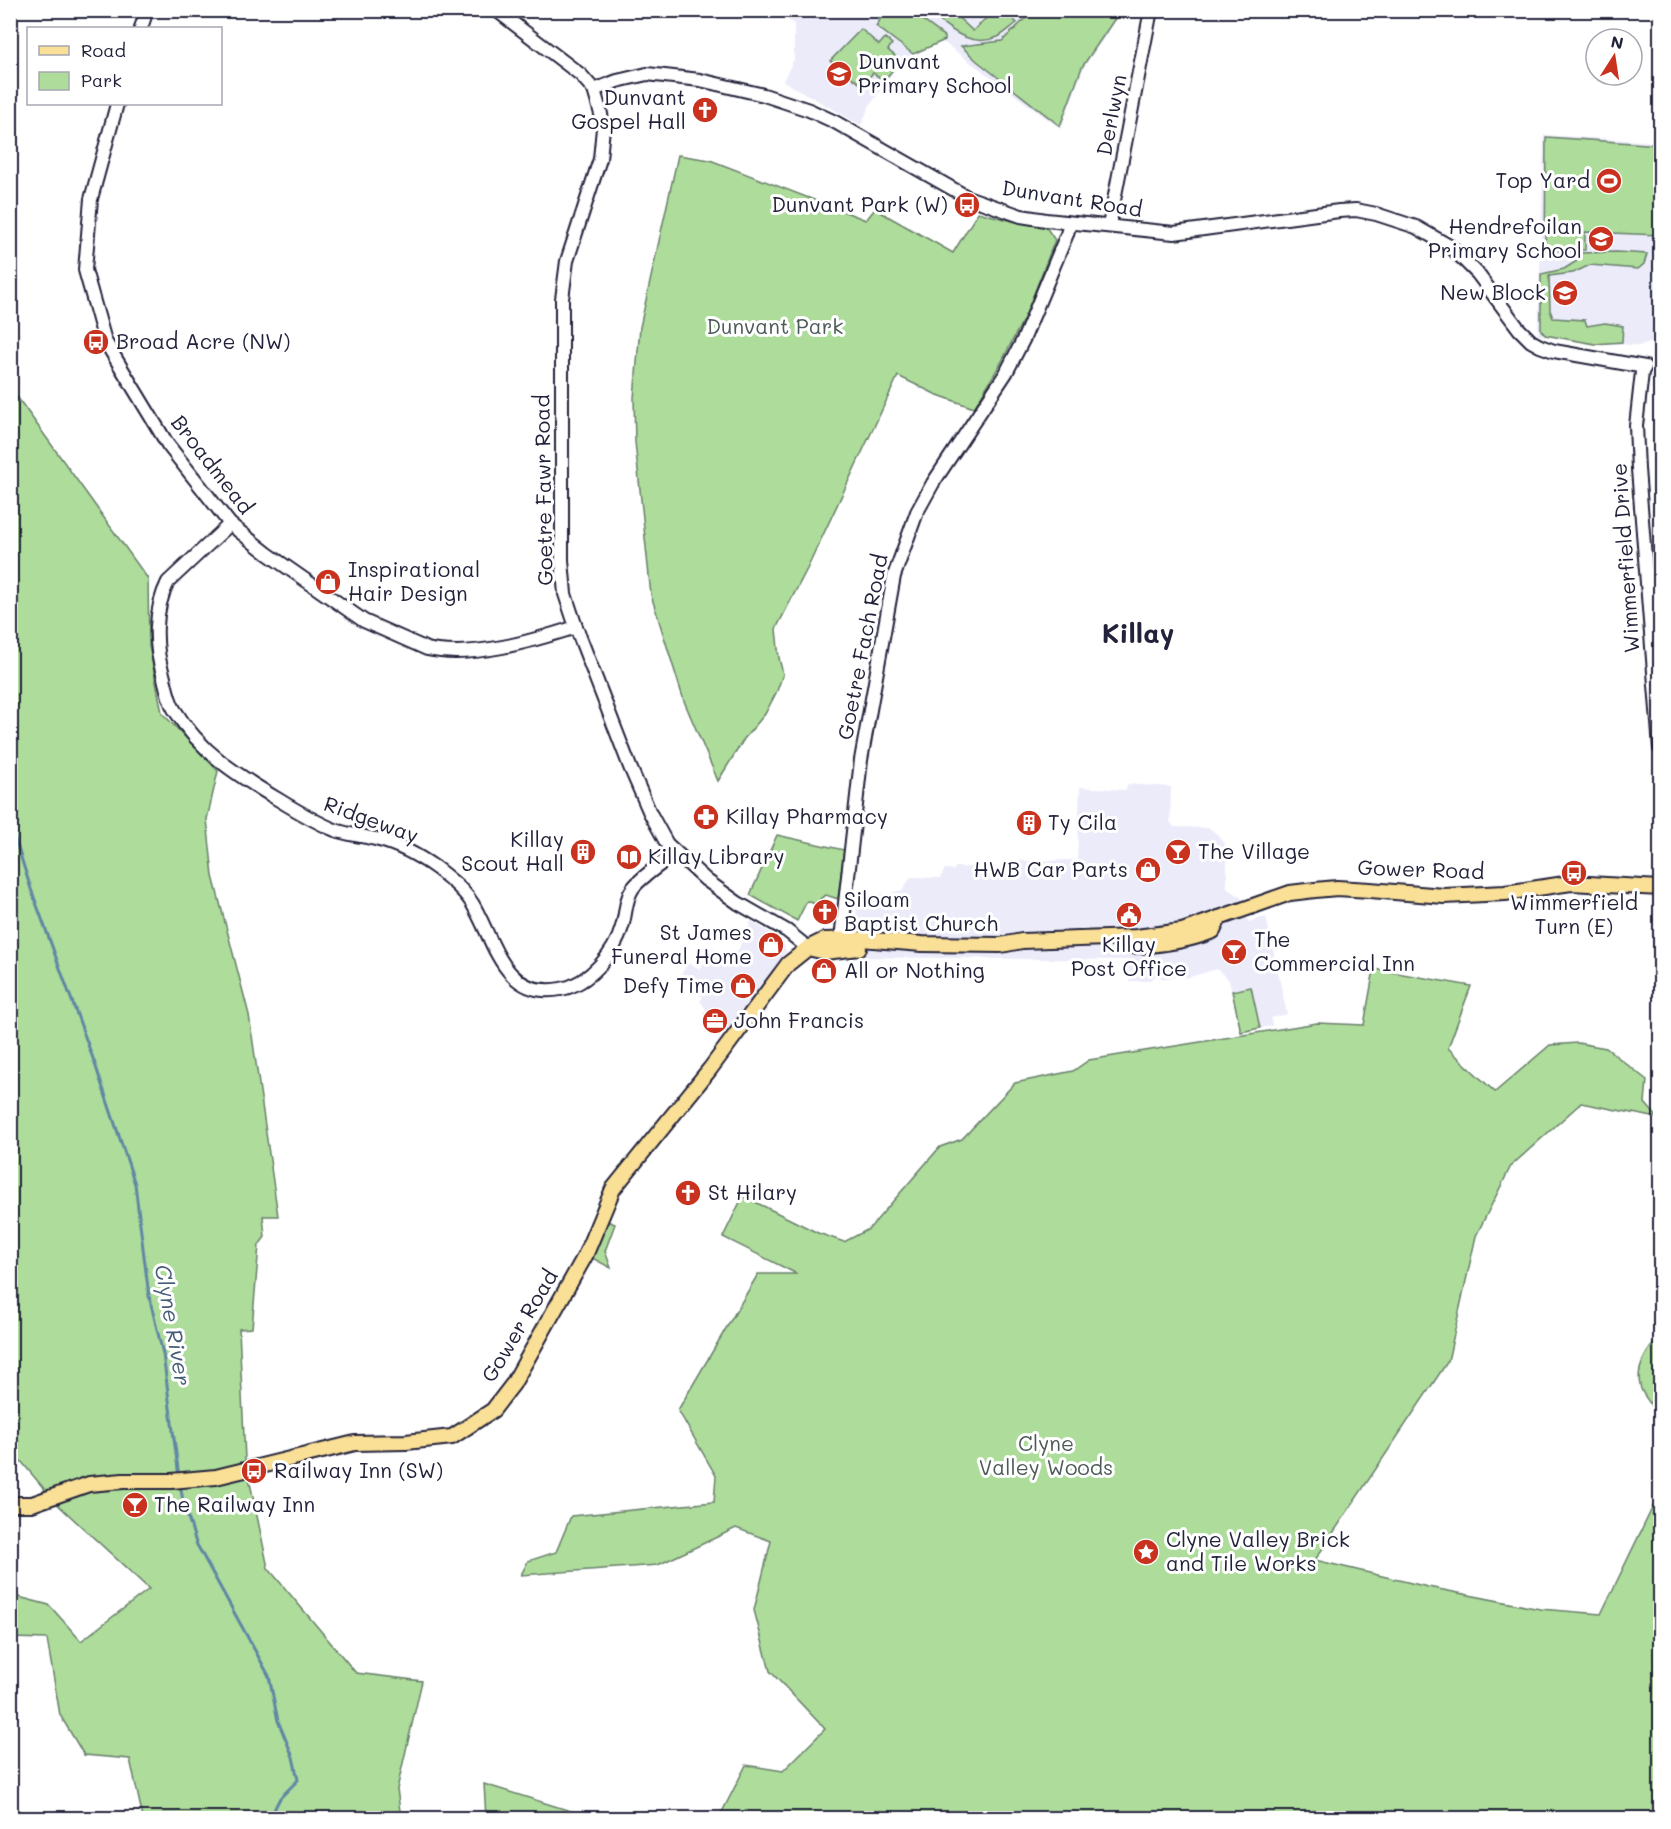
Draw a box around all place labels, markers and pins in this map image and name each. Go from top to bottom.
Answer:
place label: Dunvant Primary School [858,47,1012,98]
school or university icon: Dunvant Primary School [824,59,854,89]
place label: Dunvant Gospel Hall [571,83,686,134]
church icon: Dunvant Gospel Hall [690,95,720,125]
place label: Top Yard [1495,166,1590,193]
sports icon: Top Yard [1594,166,1624,196]
place label: Dunvant Park (W) [772,190,948,217]
bus stop icon: Dunvant Park (W) [952,190,982,220]
place label: Hendrefoilan Primary School [1428,212,1582,263]
school or university icon: Hendrefoilan Primary School [1586,224,1616,254]
place label: New Block [1440,278,1546,305]
school or university icon: New Block [1550,278,1580,308]
bus stop icon: Broad Acre (NW) [81,327,111,357]
place label: Broad Acre (NW) [116,327,291,354]
place label: Inspirational Hair Design [348,555,480,606]
shop icon: Inspirational Hair Design [313,567,343,597]
pharmacy icon: Killay Pharmacy [691,802,721,832]
place label: Killay Pharmacy [726,802,888,829]
building icon: Ty Cila [1014,808,1044,838]
place label: Ty Cila [1048,808,1117,835]
place label: Killay Scout Hall [461,825,564,876]
building icon: Killay Scout Hall [568,837,598,867]
bar icon: The Village [1163,837,1193,867]
place label: The Village [1198,837,1310,864]
library icon: Killay Library [614,842,644,872]
place label: Killay Library [648,842,784,869]
place label: HWB Car Parts [974,855,1128,882]
shop icon: HWB Car Parts [1133,855,1163,885]
bus stop icon: Wimmerfield Turn (E) [1559,858,1589,888]
place label: Siloam Baptist Church [844,885,998,936]
place label: Wimmerfield Turn (E) [1510,888,1638,939]
church icon: Siloam Baptist Church [810,897,840,927]
public building icon: Killay Post Office [1114,900,1144,930]
place label: St James Funeral Home [611,918,752,969]
place label: The Commercial Inn [1254,925,1415,976]
shop icon: St James Funeral Home [756,930,786,960]
place label: Killay Post Office [1071,930,1187,981]
bar icon: The Commercial Inn [1219,937,1249,967]
shop icon: All or Nothing [809,956,839,986]
place label: All or Nothing [844,956,985,983]
place label: Defy Time [623,971,724,998]
shop icon: Defy Time [728,971,758,1001]
office icon: John Francis [700,1006,730,1036]
place label: John Francis [734,1006,864,1033]
church icon: St Hilary [673,1178,703,1208]
place label: St Hilary [708,1178,797,1205]
bus stop icon: Railway Inn (SW) [239,1456,269,1486]
place label: Railway Inn (SW) [274,1456,443,1483]
bar icon: The Railway Inn [120,1490,150,1520]
place label: The Railway Inn [154,1490,315,1517]
place label: Clyne Valley Brick and Tile Works [1166,1525,1350,1576]
place icon: Clyne Valley Brick and Tile Works [1131,1537,1161,1567]

